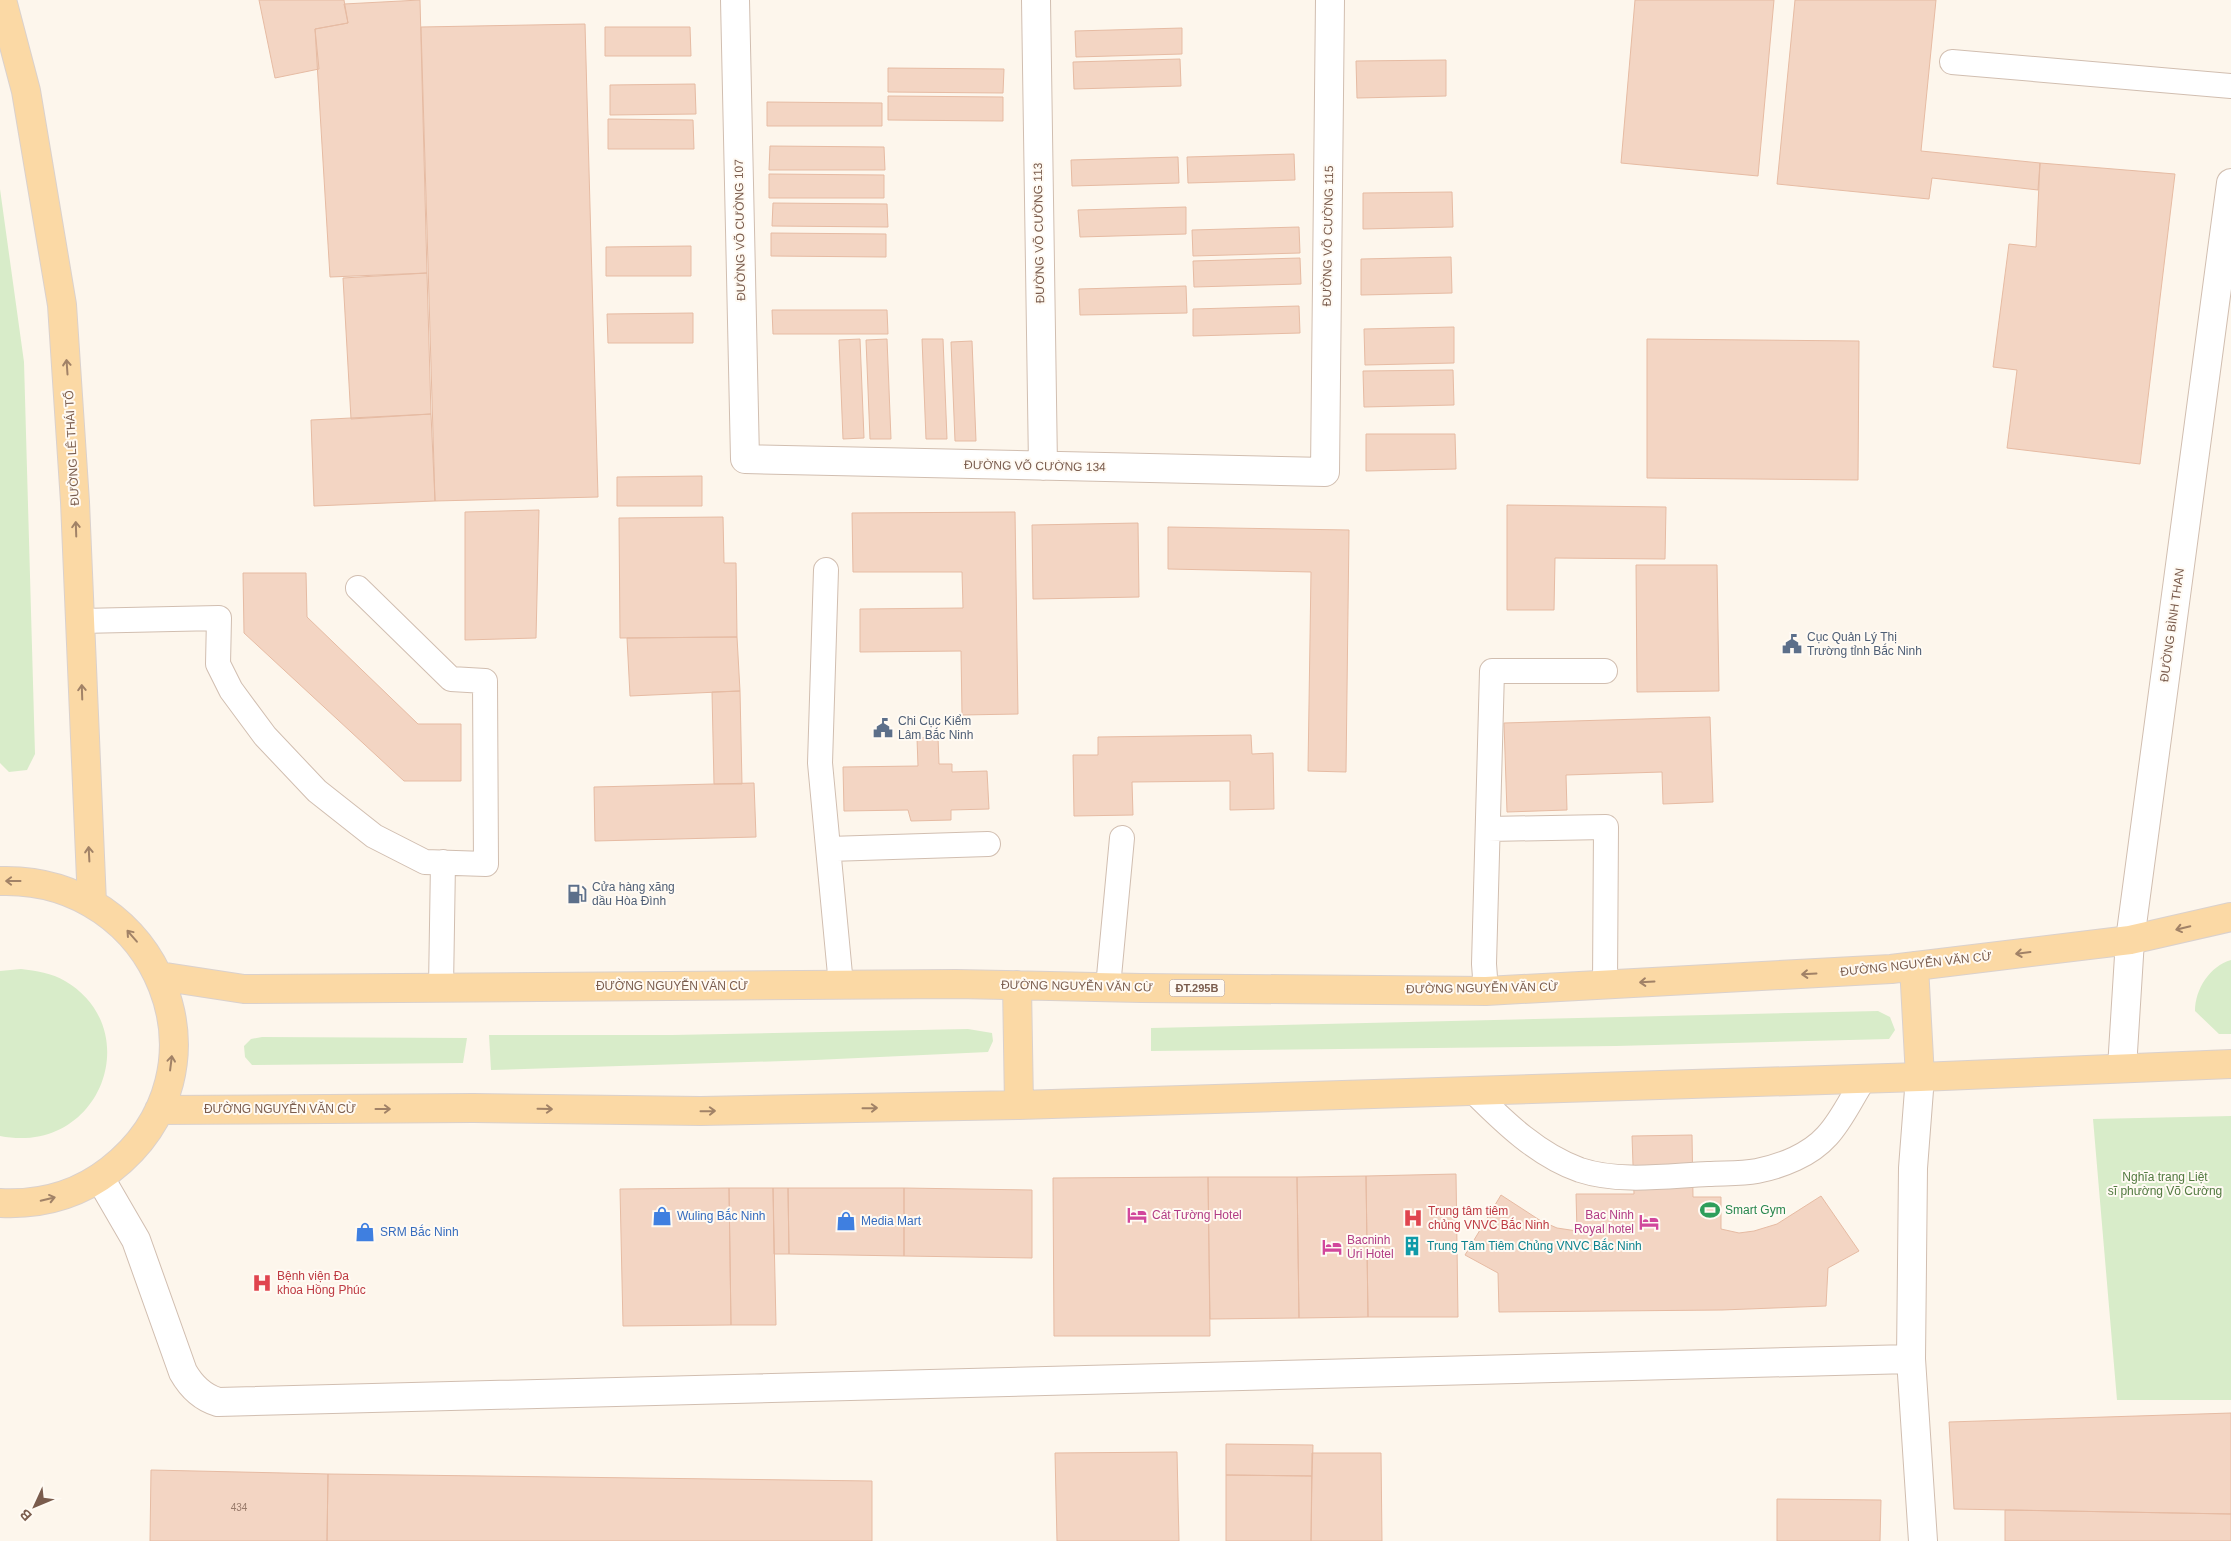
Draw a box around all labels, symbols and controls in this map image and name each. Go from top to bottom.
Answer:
street label: ĐƯỜNG VÕ CƯỜNG 107 [731,159,748,301]
street label: ĐƯỜNG VÕ CƯỜNG 113 [1030,162,1047,304]
street label: ĐƯỜNG VÕ CƯỜNG 115 [1319,165,1336,307]
one-way arrow [62,359,71,375]
street label: ĐƯỜNG LÊ THÁI TỔ [61,390,82,506]
street label: ĐƯỜNG VÕ CƯỜNG 134 [964,457,1106,474]
one-way arrow [72,522,81,538]
street label: ĐƯỜNG BÌNH THAN [2156,567,2187,683]
place label: Cục Quản Lý Thị Trường tỉnh Bắc Ninh [1807,630,1922,658]
public building icon: Cục Quản Lý Thị Trường tỉnh Bắc Ninh [1781,633,1803,655]
one-way arrow [77,684,87,700]
place label: Chi Cục Kiểm Lâm Bắc Ninh [898,714,973,742]
public building icon: Chi Cục Kiểm Lâm Bắc Ninh [872,717,894,739]
one-way arrow [85,846,94,862]
one-way arrow [5,876,22,886]
place label: Cửa hàng xăng dầu Hòa Đình [592,880,675,908]
fuel station icon: Cửa hàng xăng dầu Hòa Đình [566,883,588,905]
one-way arrow [2176,924,2192,933]
one-way arrow [126,929,138,942]
street label: ĐƯỜNG NGUYỄN VĂN CỪ [1840,948,1992,979]
one-way arrow [2015,948,2031,958]
one-way arrow [1801,969,1817,978]
street label: ĐƯỜNG NGUYỄN VĂN CỪ [1001,977,1153,994]
street label: ĐƯỜNG NGUYỄN VĂN CỪ [596,978,748,993]
one-way arrow [1639,978,1655,987]
street label: ĐƯỜNG NGUYỄN VĂN CỪ [1406,979,1558,996]
road number: ĐT.295B [1170,980,1224,996]
one-way arrow [166,1055,176,1071]
street label: ĐƯỜNG NGUYỄN VĂN CỪ [204,1101,356,1116]
one-way arrow [862,1103,878,1113]
one-way arrow [374,1104,391,1114]
one-way arrow [537,1104,553,1114]
one-way arrow [699,1106,715,1116]
park label: Nghĩa trang Liệt sĩ phường Võ Cường [2108,1170,2222,1198]
one-way arrow [40,1194,56,1203]
sports icon: Smart Gym [1699,1199,1721,1221]
place label: Smart Gym [1725,1203,1786,1217]
hotel icon: Cát Tường Hotel [1126,1204,1148,1226]
place label: Trung tâm tiêm chủng VNVC Bắc Ninh [1428,1204,1549,1232]
shop icon: Wuling Bắc Ninh [651,1205,673,1227]
hospital icon: Trung tâm tiêm chủng VNVC Bắc Ninh [1402,1207,1424,1229]
place label: Wuling Bắc Ninh [677,1208,766,1223]
place label: Cát Tường Hotel [1152,1208,1242,1222]
place label: Bac Ninh Royal hotel [1574,1208,1634,1236]
shop icon: Media Mart [835,1210,857,1232]
hotel icon: Bac Ninh Royal hotel [1638,1211,1660,1233]
place label: Media Mart [861,1214,922,1228]
shop icon: SRM Bắc Ninh [354,1221,376,1243]
place label: SRM Bắc Ninh [380,1224,459,1239]
place label: Bacninh Uri Hotel [1347,1233,1394,1261]
building icon: Trung Tâm Tiêm Chủng VNVC Bắc Ninh [1401,1235,1423,1257]
hotel icon: Bacninh Uri Hotel [1321,1236,1343,1258]
place label: Trung Tâm Tiêm Chủng VNVC Bắc Ninh [1427,1238,1642,1253]
place label: Bệnh viện Đa khoa Hồng Phúc [277,1269,366,1297]
hospital icon: Bệnh viện Đa khoa Hồng Phúc [251,1272,273,1294]
north arrow [10,1481,60,1531]
house number: 434 [231,1502,248,1513]
text: B [16,1506,35,1524]

